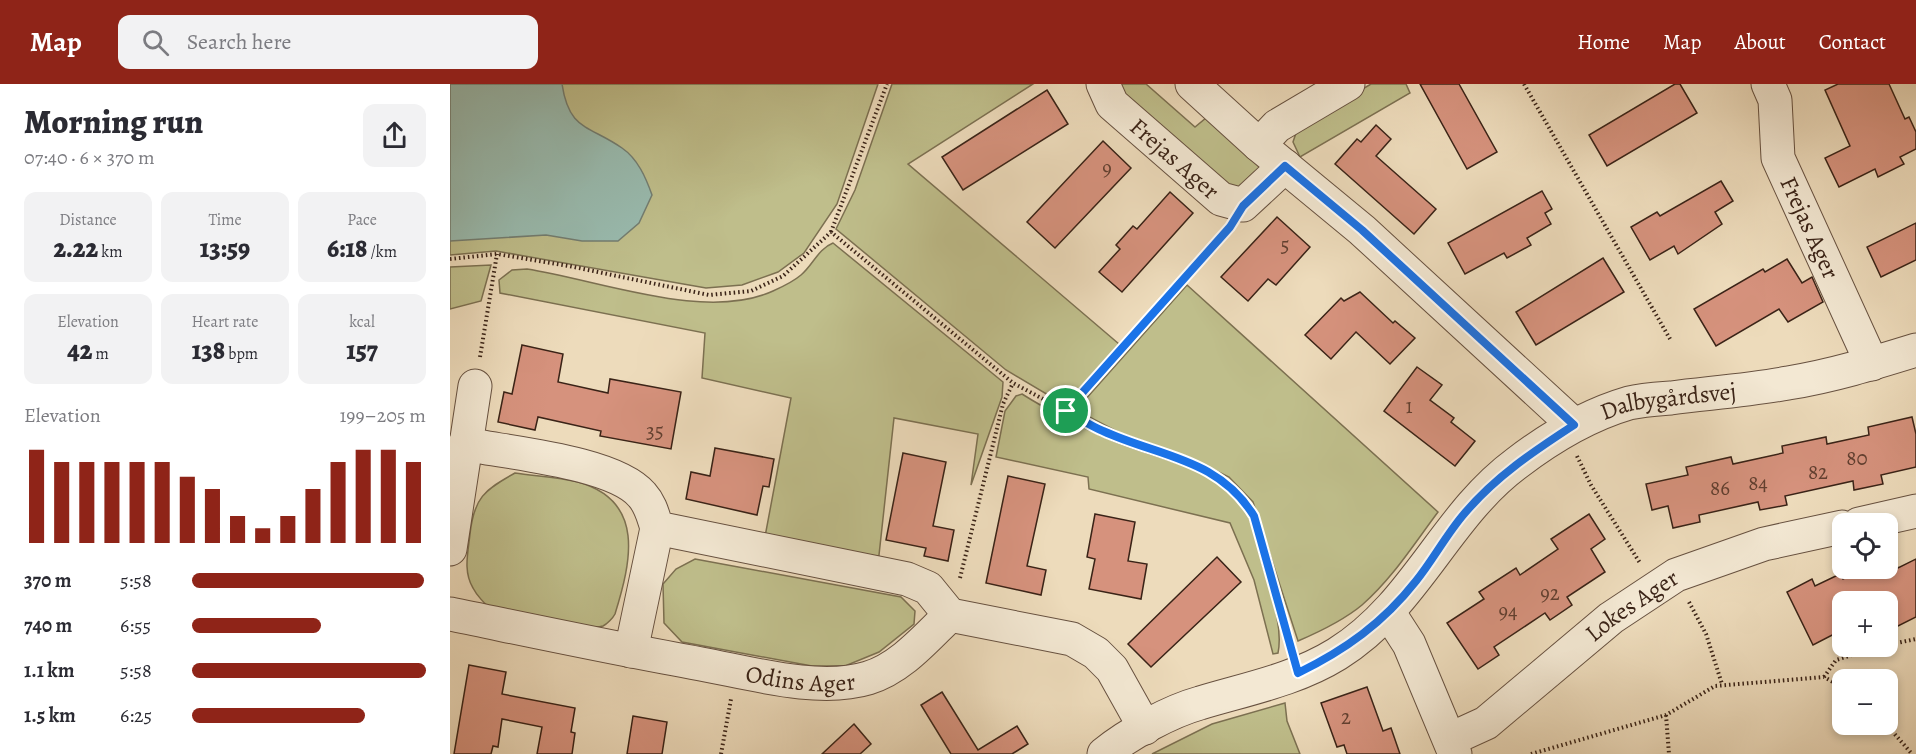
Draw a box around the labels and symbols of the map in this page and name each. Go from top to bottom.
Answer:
street label: Frejas Ager [1123,111,1226,207]
house number: 9 [1102,154,1112,182]
street label: Frejas Ager [1773,171,1847,284]
house number: 5 [1280,231,1290,259]
street label: Dalbygårdsvej [1595,375,1738,428]
pin [1040,385,1091,436]
house number: 1 [1405,392,1413,420]
house number: 35 [646,417,664,445]
house number: 80 [1846,444,1868,472]
house number: 82 [1808,458,1828,486]
house number: 84 [1748,469,1768,497]
house number: 86 [1710,474,1730,502]
street label: Lokes Ager [1578,562,1685,649]
house number: 92 [1540,579,1560,607]
house number: 94 [1498,597,1518,625]
street label: Odins Ager [743,657,858,700]
house number: 2 [1341,703,1351,731]

